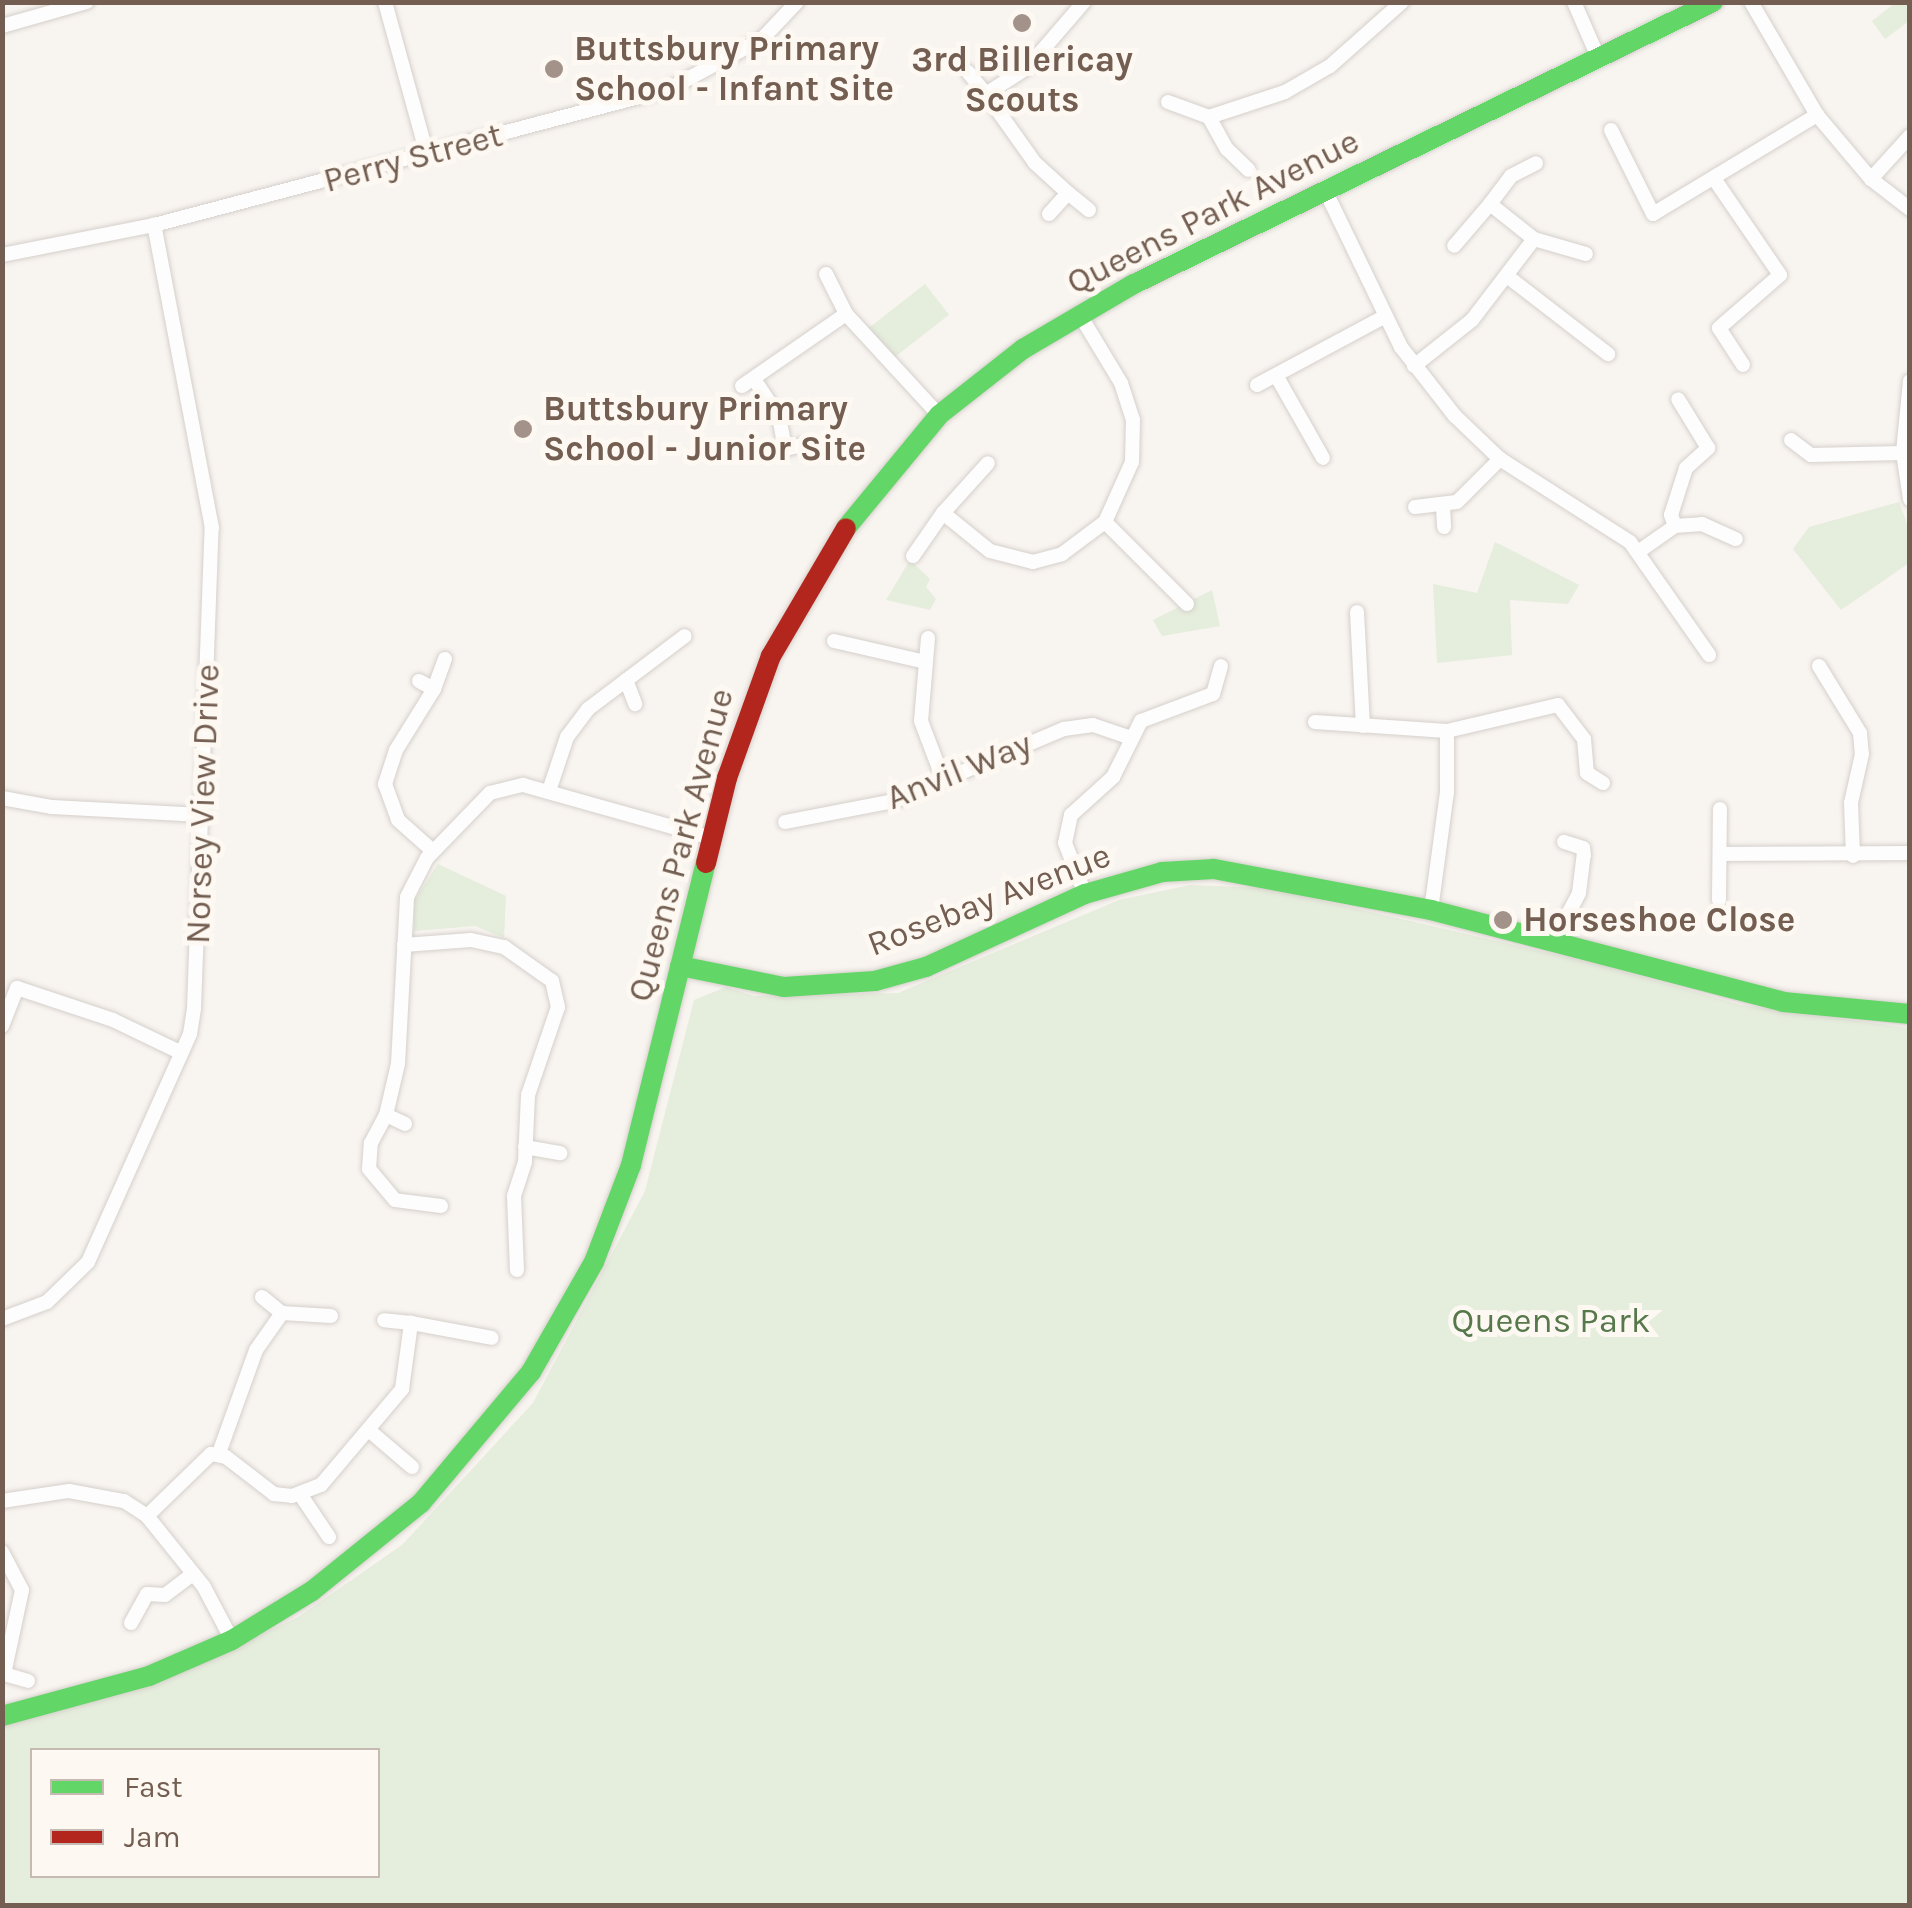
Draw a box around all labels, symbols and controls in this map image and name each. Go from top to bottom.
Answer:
marker: 3rd Billericay Scouts [1011,12,1033,34]
place label: Buttsbury Primary School - Infant Site [574,28,894,110]
place label: 3rd Billericay Scouts [911,39,1133,121]
marker: Buttsbury Primary School - Infant Site [543,58,565,80]
street label: Perry Street [319,114,507,202]
street label: Queens Park Avenue [1060,120,1366,304]
place label: Buttsbury Primary School - Junior Site [543,388,866,470]
marker: Buttsbury Primary School - Junior Site [512,418,534,440]
street label: Norsey View Drive [177,663,229,945]
street label: Queens Park Avenue [619,684,743,1006]
street label: Anvil Way [880,723,1038,819]
street label: Rosebay Avenue [862,834,1116,966]
place label: Horseshoe Close [1523,899,1795,941]
marker: Horseshoe Close [1492,909,1514,931]
park label: Queens Park [1452,1300,1650,1342]
legend [30,1748,380,1878]
text: Fast [124,1769,183,1805]
text: Jam [124,1819,181,1855]

